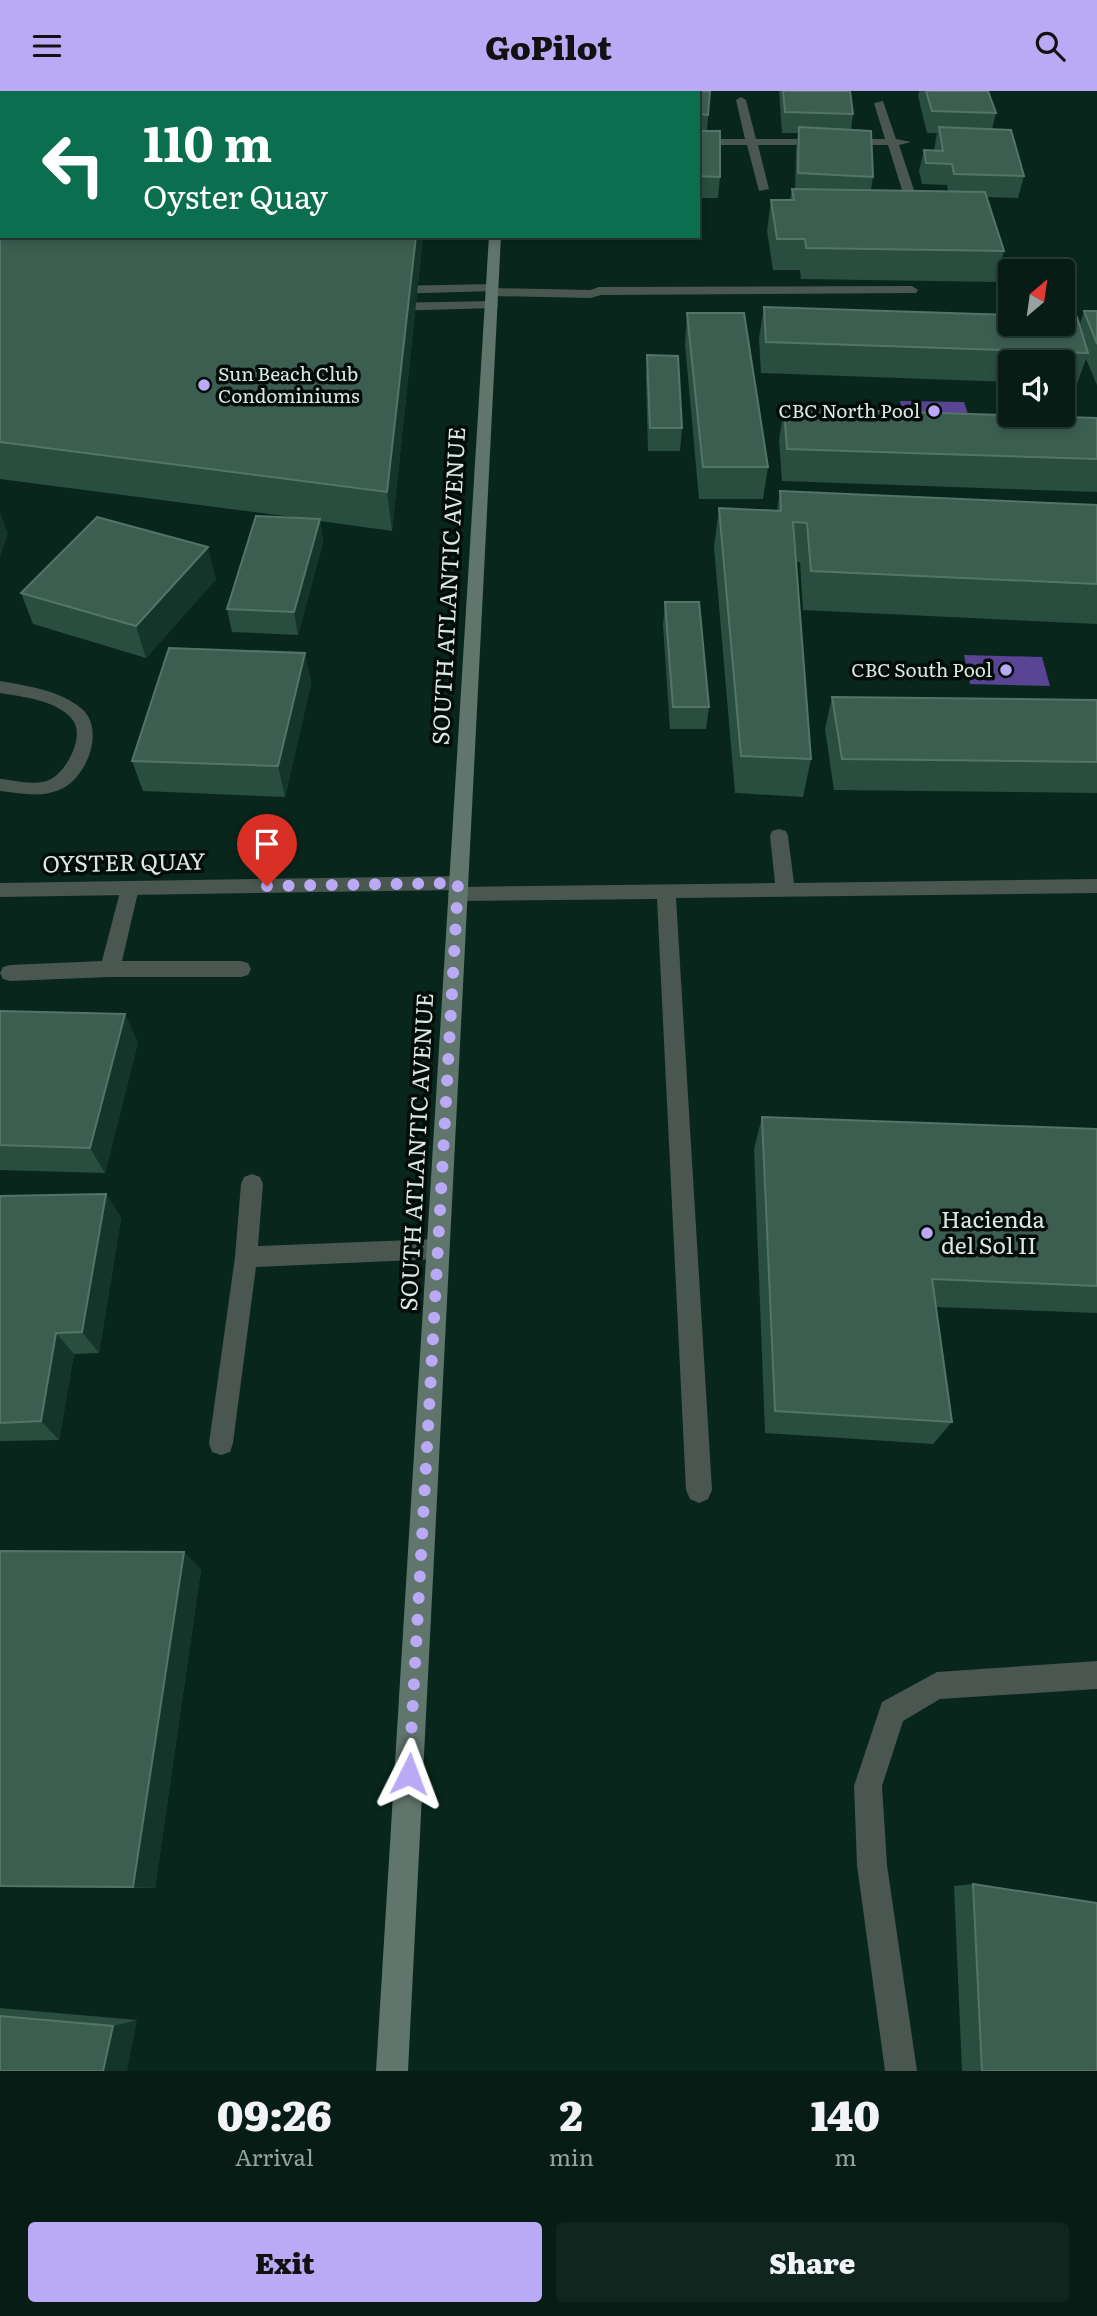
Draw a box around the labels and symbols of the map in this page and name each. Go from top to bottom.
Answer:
north arrow [998,259,1074,336]
place label: Sun Beach Club Condominiums [218,359,360,409]
marker: Sun Beach Club Condominiums [196,377,212,393]
place label: CBC North Pool [778,396,920,424]
marker: CBC North Pool [926,403,942,419]
street label: SOUTH ATLANTIC AVENUE [422,426,472,746]
place label: CBC South Pool [851,655,992,683]
marker: CBC South Pool [998,662,1014,678]
pin [237,814,297,886]
street label: OYSTER QUAY [42,843,206,879]
street label: SOUTH ATLANTIC AVENUE [390,992,440,1312]
place label: Hacienda del Sol II [941,1201,1046,1261]
marker: Hacienda del Sol II [919,1225,935,1241]
position arrow [372,1737,446,1811]

